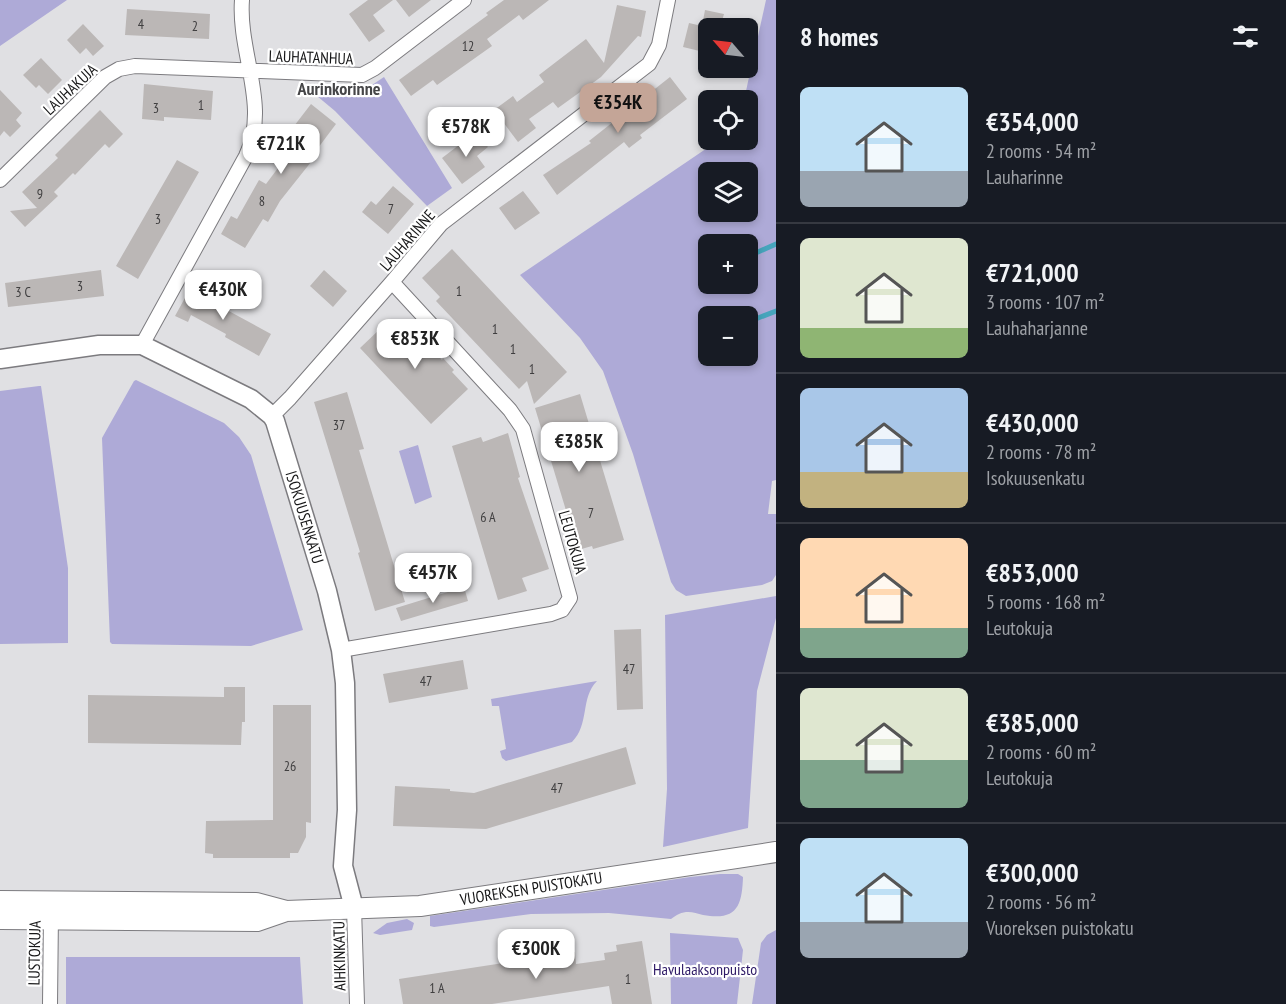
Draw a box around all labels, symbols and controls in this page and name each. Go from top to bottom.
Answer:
house number: 4 [138,15,145,33]
house number: 2 [192,17,198,35]
north arrow [698,18,758,78]
map controls [698,18,758,366]
text: 8 homes [800,20,878,53]
icon: filters [1229,20,1262,53]
house number: 12 [462,37,474,55]
street label: LAUHATANHUA [268,46,354,68]
street label: LAUHAKUJA [39,59,101,119]
district label: Aurinkorinne [297,77,381,100]
pin: €354K [576,83,660,134]
text: €354K [594,89,642,115]
button: locate [698,90,758,150]
house number: 1 [198,96,204,114]
house number: 3 [153,99,159,117]
text: €354,000 [986,105,1079,138]
pin: €578K [424,107,508,158]
icon: home [848,111,920,183]
text: €578K [442,113,490,139]
pin: €721K [239,124,323,175]
text: €721K [257,130,305,156]
text: 2 rooms · 54 m² [986,138,1096,164]
button: layers [698,162,758,222]
text: Lauharinne [986,164,1063,190]
house number: 9 [37,185,43,203]
house number: 8 [259,192,265,210]
house number: 7 [388,200,394,218]
street label: LAUHARINNE [375,205,439,275]
house number: 3 [155,210,161,228]
button: + [698,234,758,294]
text: €721,000 [986,256,1079,289]
icon: home [848,262,920,334]
pin: €430K [181,270,265,321]
text: €430K [199,276,247,302]
house number: 3 [77,277,83,295]
house number: 1 [456,282,462,300]
house number: 3 C [15,283,31,301]
text: 3 rooms · 107 m² [986,289,1105,315]
button: − [698,306,758,366]
text: Lauhaharjanne [986,315,1088,341]
pin: €853K [373,319,457,370]
house number: 1 [492,320,498,338]
text: €853K [391,325,439,351]
house number: 1 [510,340,516,358]
house number: 1 [529,360,535,378]
text: €430,000 [986,406,1079,439]
icon: home [848,412,920,484]
house number: 37 [333,416,345,434]
pin: €385K [537,422,621,473]
text: €385K [555,428,603,454]
text: 2 rooms · 78 m² [986,439,1096,465]
text: Isokuusenkatu [986,465,1085,491]
street label: ISOKUUSENKATU [281,468,329,566]
house number: 7 [588,504,594,522]
house number: 6 A [480,508,496,526]
street label: LEUTOKUJA [554,508,592,576]
pin: €457K [391,553,475,604]
text: €853,000 [986,556,1079,589]
text: €457K [409,559,457,585]
icon: home [848,562,920,634]
text: 5 rooms · 168 m² [986,589,1105,615]
text: Leutokuja [986,615,1053,641]
house number: 47 [623,660,635,678]
house number: 47 [420,672,432,690]
text: €385,000 [986,706,1079,739]
icon: home [848,712,920,784]
text: 2 rooms · 60 m² [986,739,1096,765]
house number: 26 [284,757,296,775]
text: Leutokuja [986,765,1053,791]
house number: 47 [551,779,563,797]
text: €300,000 [986,856,1079,889]
icon: home [848,862,920,934]
street label: VUOREKSEN PUISTOKATU [457,867,604,909]
text: 2 rooms · 56 m² [986,889,1096,915]
text: Vuoreksen puistokatu [986,915,1134,941]
street label: LUSTOKUJA [23,920,45,986]
street label: AIHKINKATU [328,921,350,991]
pin: €300K [494,929,578,980]
text: €300K [512,935,560,961]
park label: Havulaaksonpuisto [653,959,757,979]
house number: 1 [625,970,631,988]
house number: 1 A [429,979,445,997]

